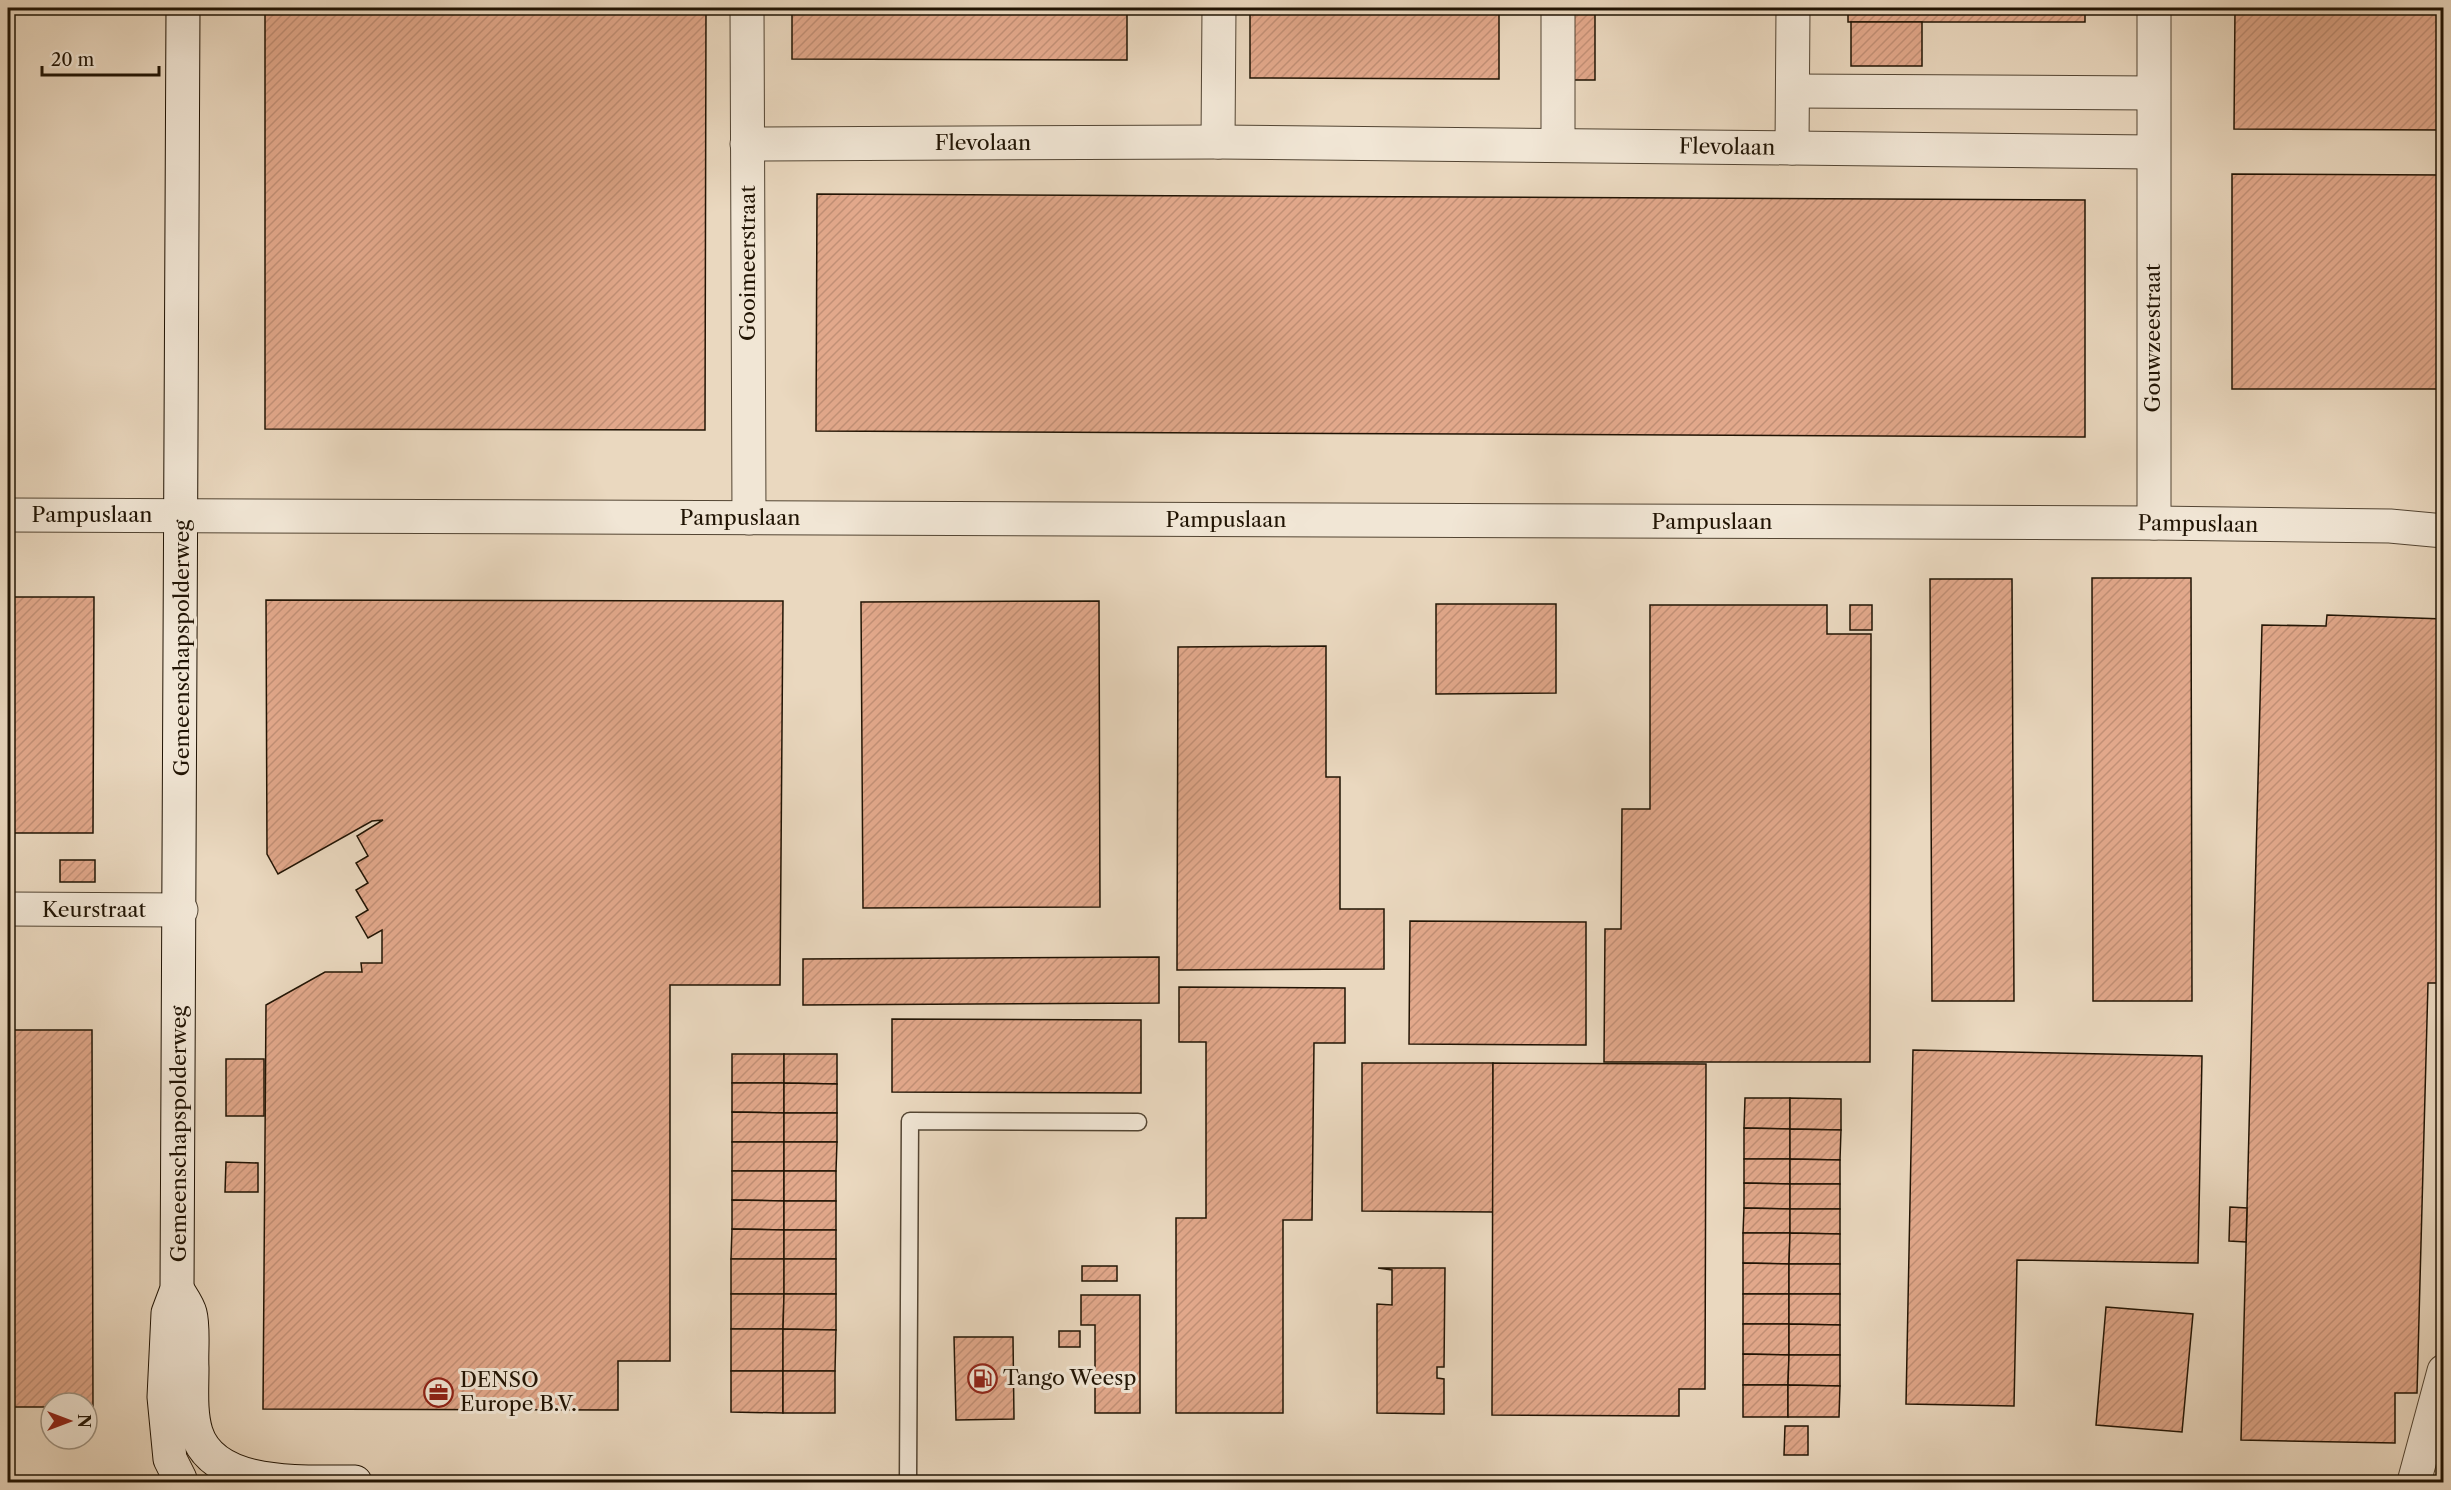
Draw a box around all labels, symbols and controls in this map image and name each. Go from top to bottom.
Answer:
scale bar [42,39,159,77]
text: 20 m [51,49,95,71]
street label: Flevolaan [935,130,1031,155]
street label: Flevolaan [1679,133,1775,160]
street label: Gooimeerstraat [735,185,760,341]
street label: Gouwzeestraat [2140,263,2165,412]
street label: Pampuslaan [32,502,152,527]
street label: Pampuslaan [680,505,800,530]
street label: Pampuslaan [1166,507,1286,532]
street label: Pampuslaan [1652,509,1772,534]
street label: Pampuslaan [2137,510,2259,537]
street label: Gemeenschapspolderweg [169,519,194,776]
street label: Keurstraat [42,897,147,922]
street label: Gemeenschapspolderweg [166,1005,191,1262]
fuel station icon: Tango Weesp [966,1362,998,1394]
place label: Tango Weesp [1003,1365,1136,1390]
place label: DENSO Europe B.V. [460,1367,577,1416]
office icon: DENSO Europe B.V. [423,1376,455,1408]
north arrow [39,1391,99,1451]
text: N [74,1414,94,1428]

